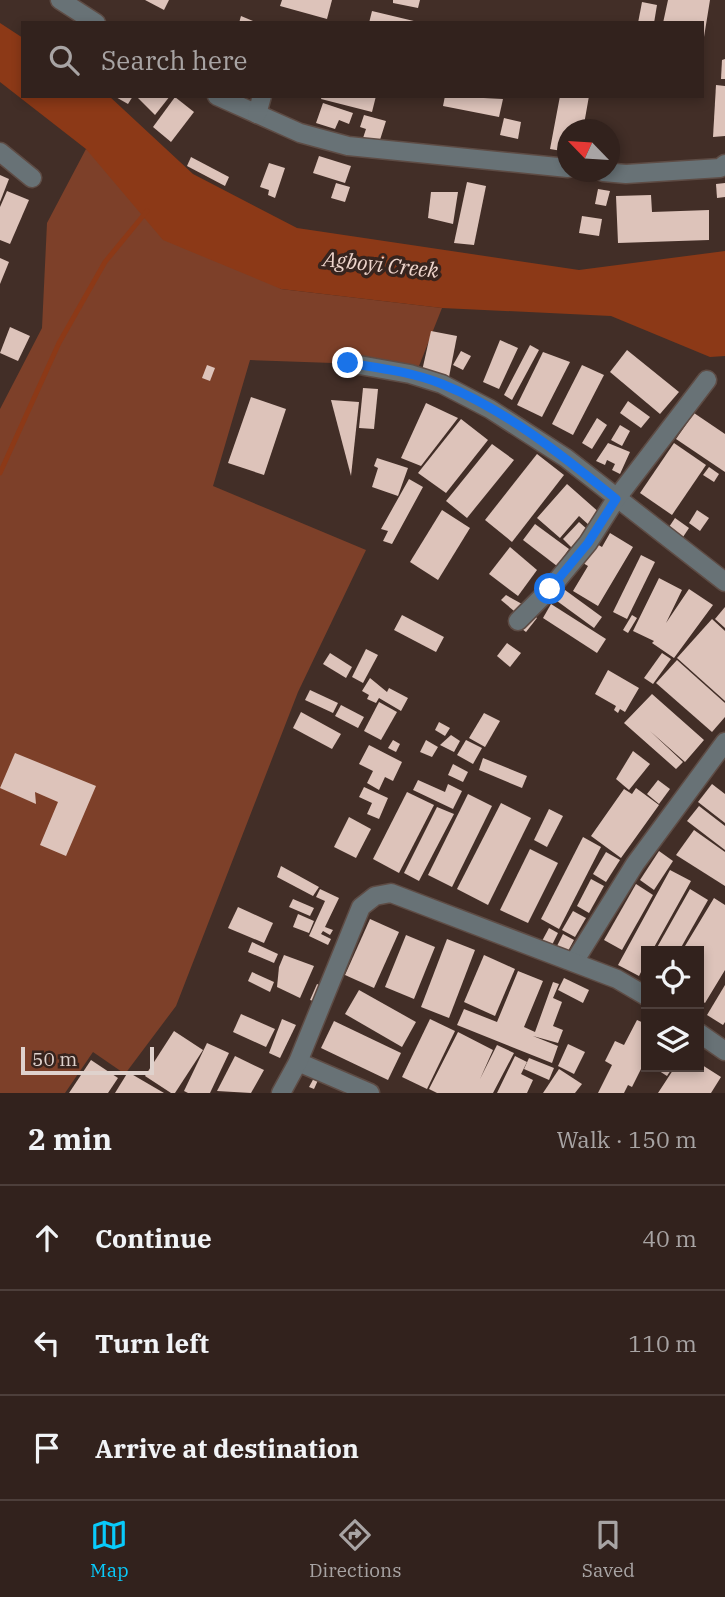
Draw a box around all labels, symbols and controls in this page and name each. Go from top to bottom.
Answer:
search box [21,21,704,98]
icon: search [45,41,83,79]
text: Search here [101,43,247,77]
north arrow [557,119,620,182]
water label: Agboyi Creek [320,244,441,284]
route end [332,347,363,378]
route start [534,573,565,604]
map controls [641,946,704,1072]
button: locate [641,946,704,1009]
button: layers [641,1009,704,1072]
scale bar [21,1044,154,1076]
text: 50 m [32,1047,77,1071]
text: 2 min [28,1119,112,1158]
text: Walk · 150 m [556,1124,697,1154]
icon: ahead [28,1219,66,1257]
text: Continue [95,1221,212,1255]
text: 40 m [642,1223,697,1253]
icon: left [28,1324,66,1362]
text: Turn left [95,1326,209,1360]
text: 110 m [628,1328,697,1358]
icon: arrive [28,1429,66,1467]
text: Arrive at destination [95,1431,359,1465]
tab: Map [90,1516,129,1582]
tab: Directions [309,1516,402,1582]
tab: Saved [582,1516,635,1582]

